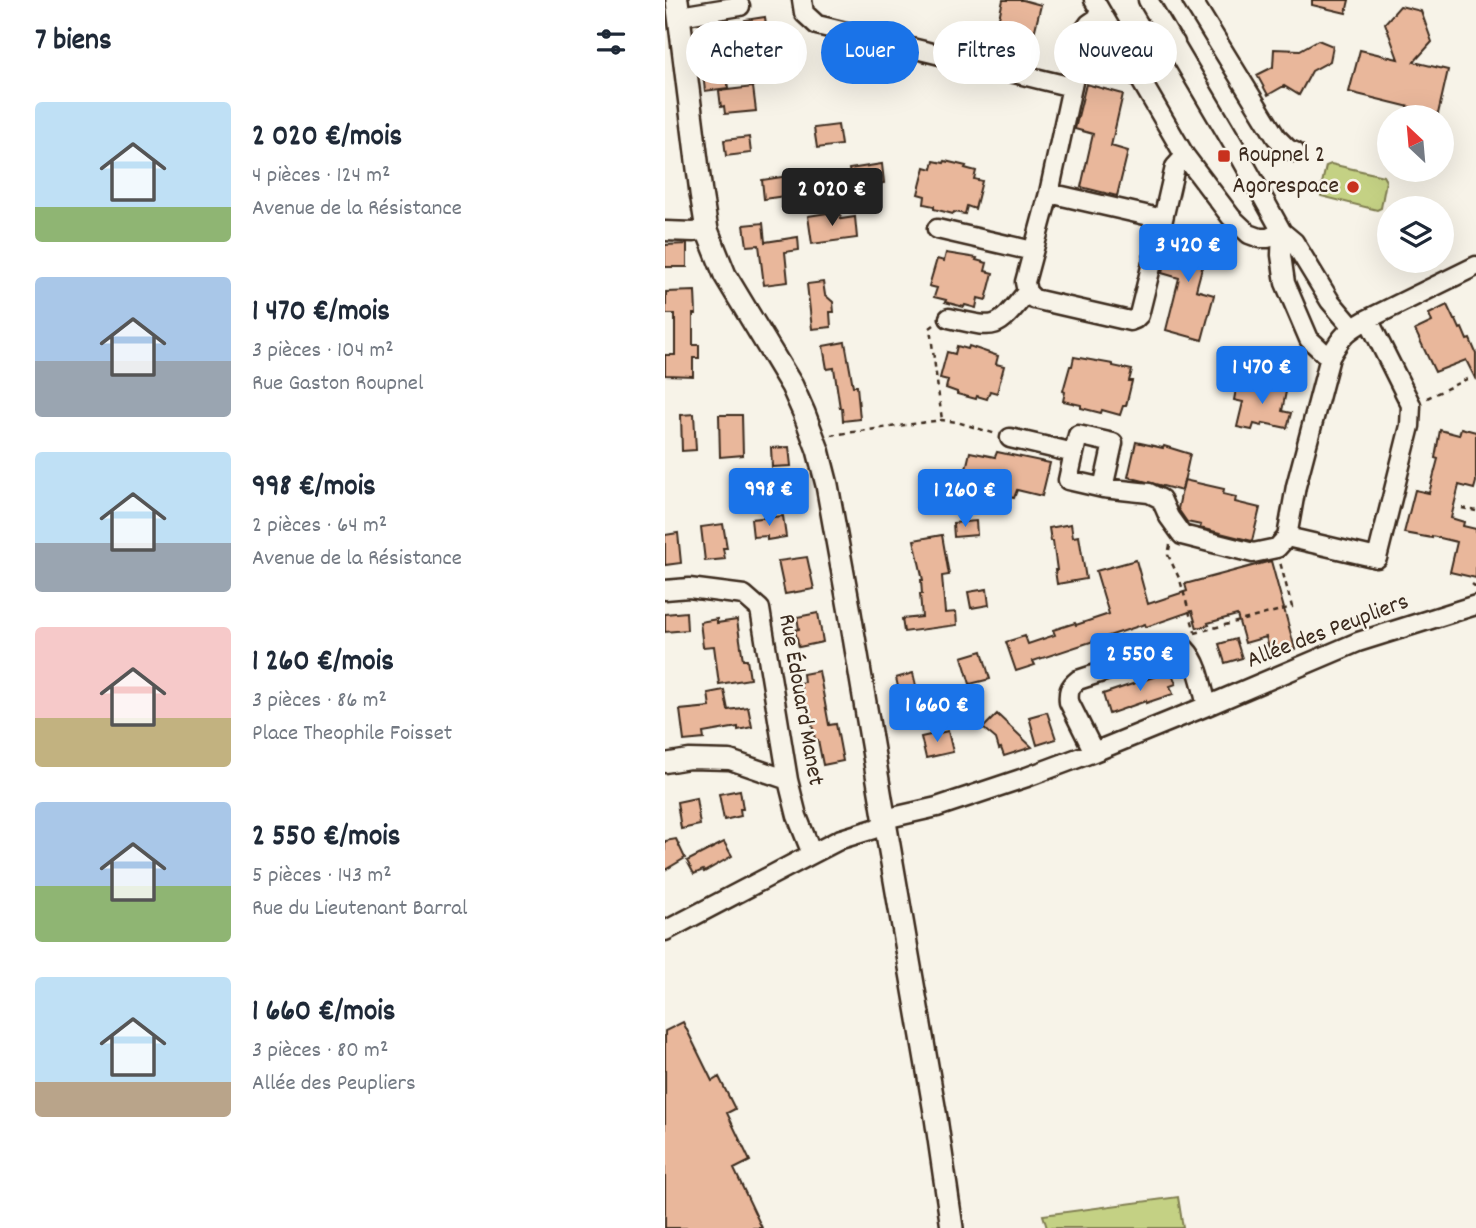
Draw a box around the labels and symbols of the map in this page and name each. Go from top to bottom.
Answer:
north arrow [1377,105,1454,182]
place label: Roupnel 2 [1238,139,1325,173]
marker: Roupnel 2 [1216,148,1232,164]
pin: 2 020 € [767,168,897,228]
place label: Agorespace [1233,170,1339,204]
marker: Agorespace [1345,179,1361,195]
pin: 3 420 € [1123,224,1253,284]
pin: 1 470 € [1197,346,1327,406]
pin: 998 € [720,468,818,528]
pin: 1 260 € [900,470,1030,529]
street label: Allée des Peupliers [1242,586,1414,678]
street label: Rue Édouard Manet [768,611,832,789]
pin: 2 550 € [1075,634,1205,693]
pin: 1 660 € [872,684,1002,744]

